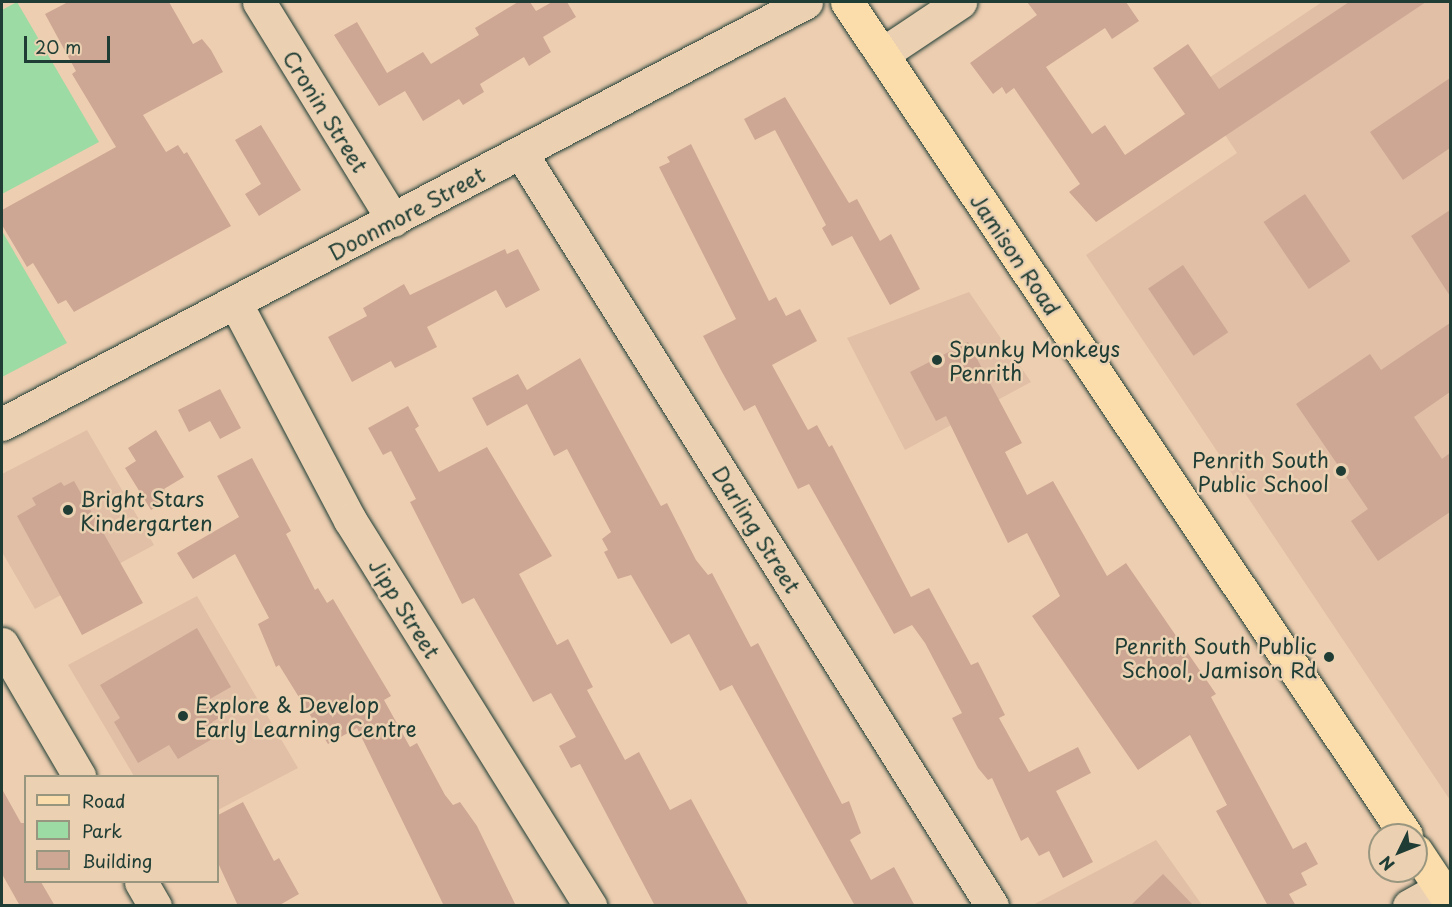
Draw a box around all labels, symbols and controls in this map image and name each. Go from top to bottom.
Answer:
scale bar [27,24,112,62]
text: 20 m [35,33,81,60]
street label: Cronin Street [279,46,373,176]
street label: Doonmore Street [323,161,489,265]
street label: Jamison Road [966,189,1066,319]
place label: Spunky Monkeys Penrith [949,335,1120,385]
marker: Spunky Monkeys Penrith [930,353,944,367]
place label: Penrith South Public School [1191,446,1329,496]
street label: Darling Street [708,461,806,597]
marker: Penrith South Public School [1334,464,1348,478]
place label: Bright Stars Kindergarten [80,485,213,535]
marker: Bright Stars Kindergarten [61,503,75,517]
street label: Jipp Street [365,554,445,662]
place label: Penrith South Public School, Jamison Rd [1113,632,1317,682]
marker: Penrith South Public School, Jamison Rd [1322,650,1336,664]
place label: Explore & Develop Early Learning Centre [195,691,417,741]
marker: Explore & Develop Early Learning Centre [176,709,190,723]
legend [24,775,219,883]
text: Road [82,787,126,814]
text: Park [82,817,122,844]
north arrow [1368,823,1428,883]
text: Building [82,847,152,874]
text: N [1373,851,1399,877]

